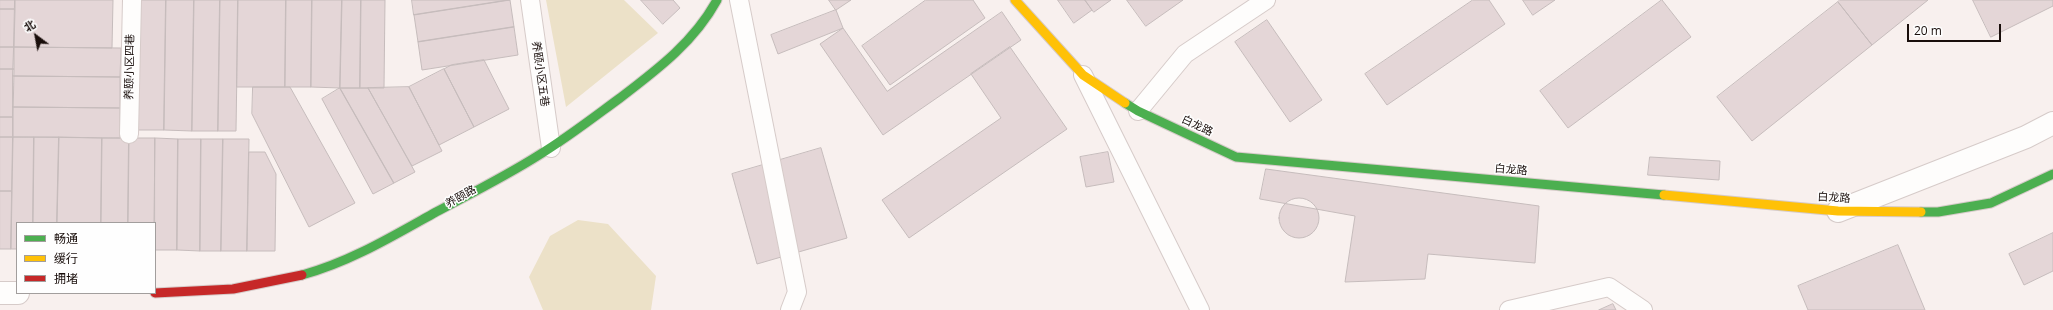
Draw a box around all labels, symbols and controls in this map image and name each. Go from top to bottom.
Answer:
north arrow [16,16,56,56]
text: 北 [21,16,38,35]
scale bar [1909,16,2003,42]
text: 20 m [1914,22,1942,39]
street label: 养颐小区四巷 [123,34,137,100]
street label: 养颐小区五巷 [529,40,551,108]
street label: 白龙路 [1179,113,1215,139]
street label: 白龙路 [1494,162,1528,178]
street label: 养颐路 [443,183,479,211]
street label: 白龙路 [1817,191,1851,205]
legend [16,222,156,294]
text: 畅通 [54,230,78,247]
text: 缓行 [54,250,78,267]
text: 拥堵 [54,270,78,287]

